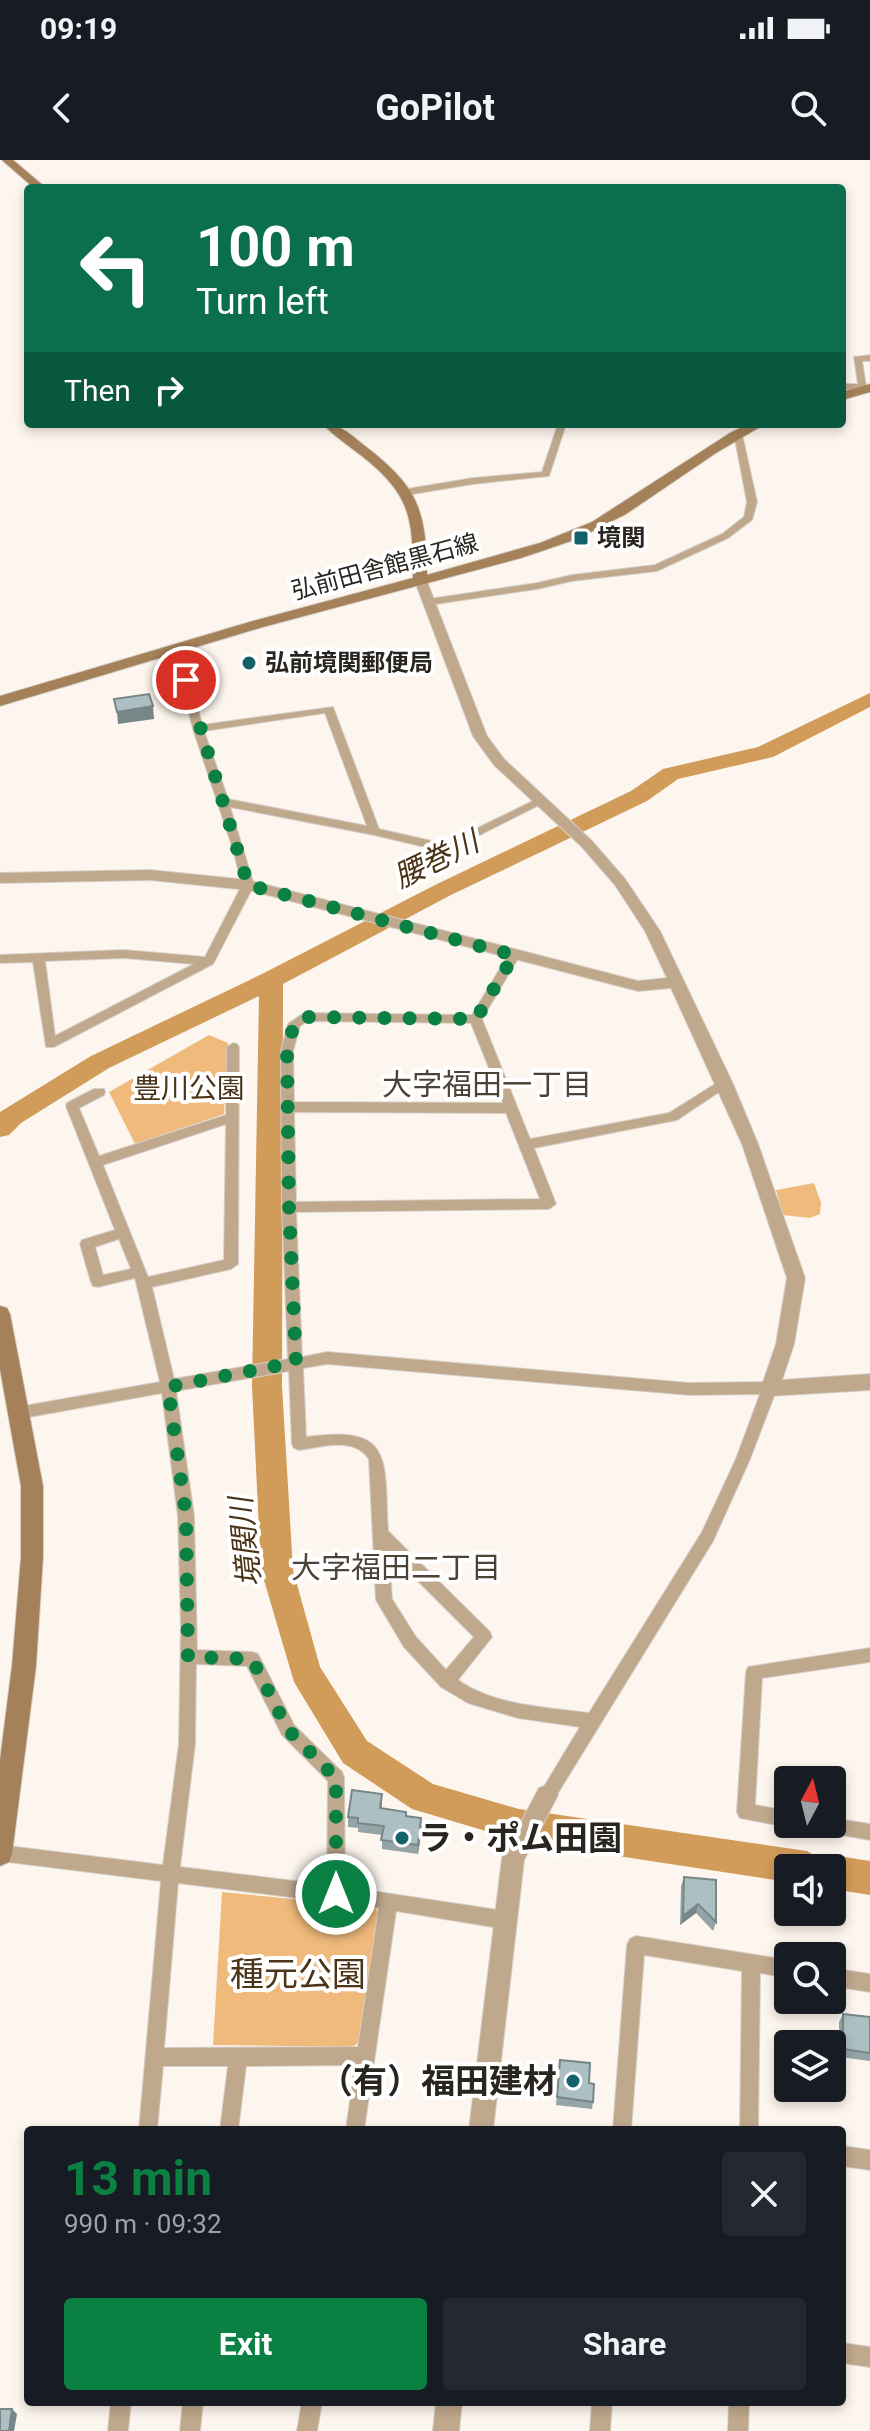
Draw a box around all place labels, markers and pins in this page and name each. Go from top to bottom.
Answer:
place label: 境関 [597,524,645,552]
marker: 境関 [572,529,590,547]
pin [152,646,220,714]
place label: 弘前境関郵便局 [265,649,433,677]
marker: 弘前境関郵便局 [240,654,258,672]
place label: ラ・ポム田園 [418,1818,622,1858]
marker: ラ・ポム田園 [393,1829,411,1847]
place label: （有）福田建材 [319,2061,557,2101]
marker: （有）福田建材 [564,2072,582,2090]

